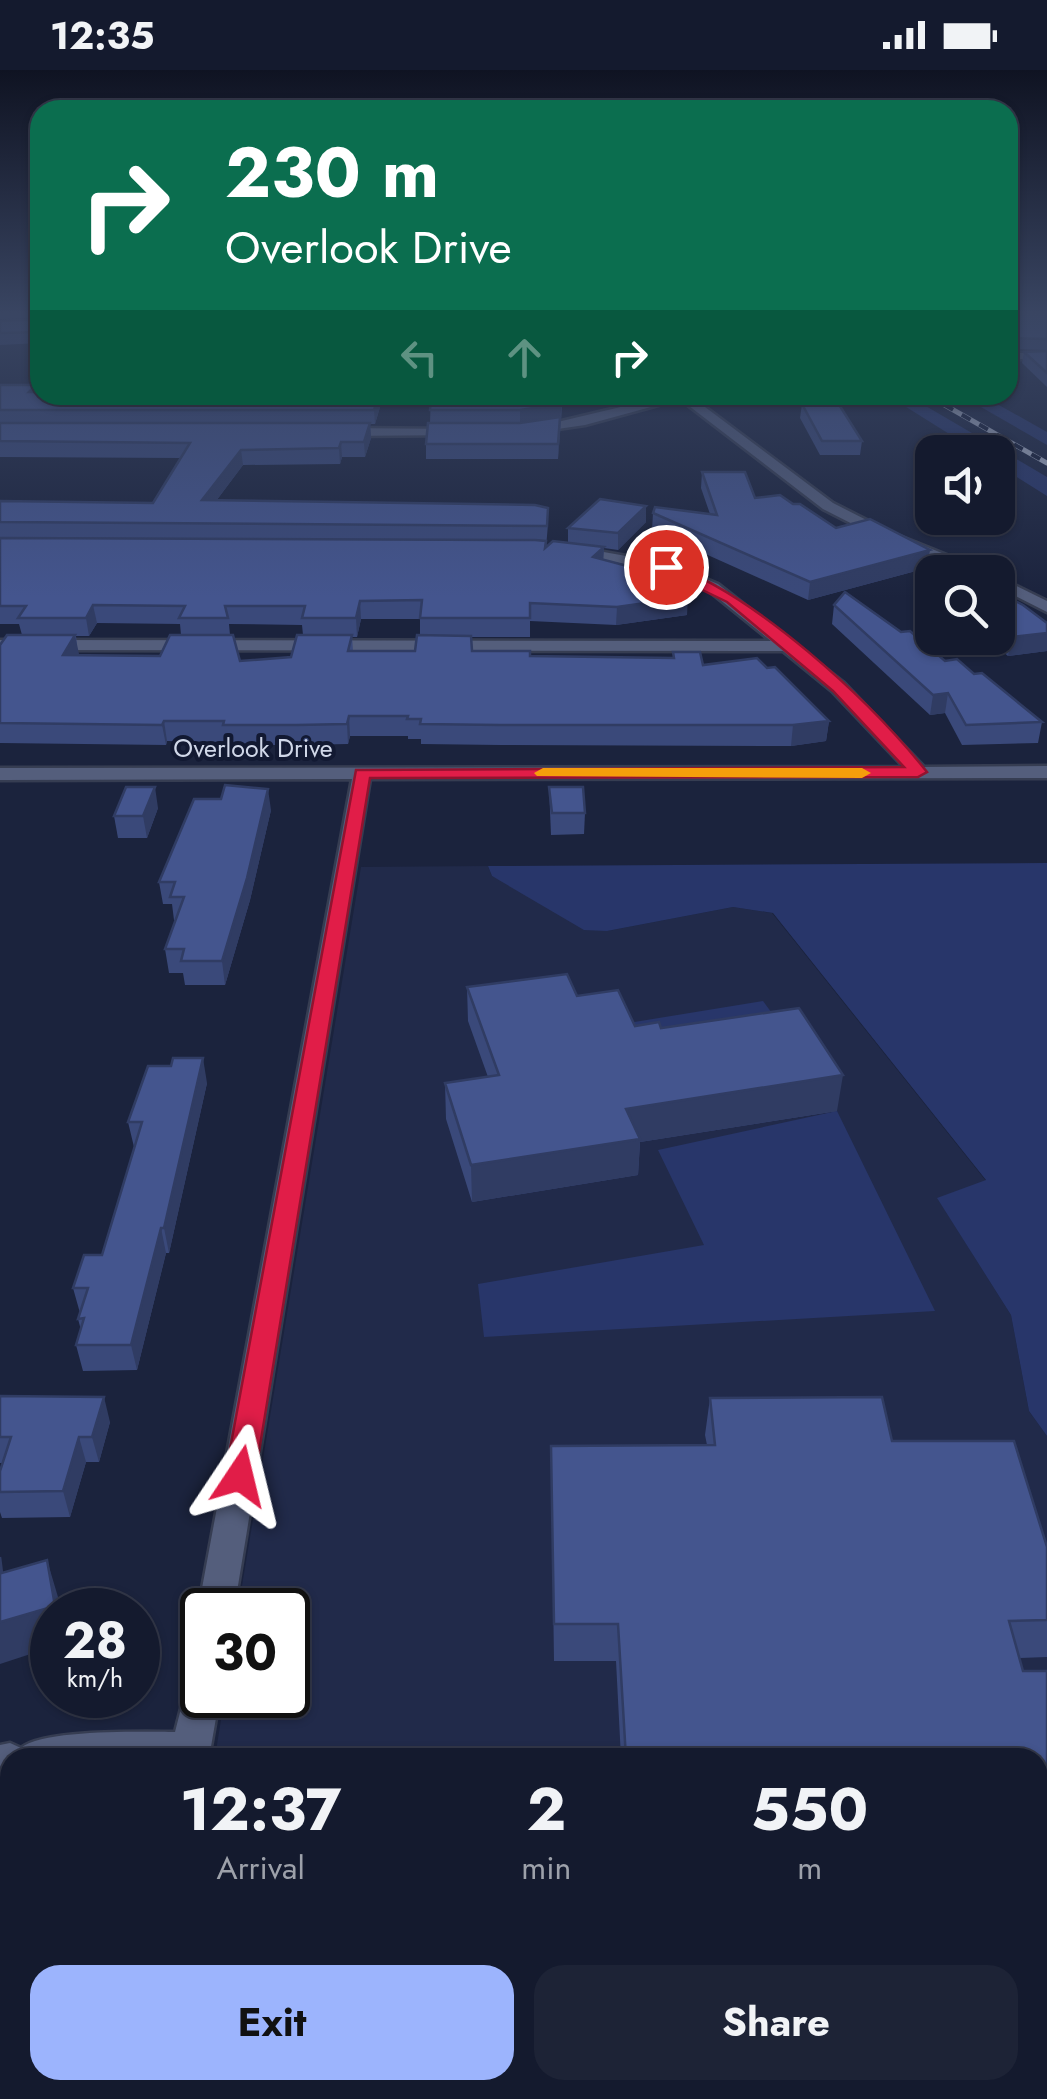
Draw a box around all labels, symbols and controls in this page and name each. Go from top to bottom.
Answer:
text: 12:35 [50,8,155,63]
text: 230 m [225,122,439,223]
icon: right [60,140,190,270]
text: Overlook Drive [225,215,512,280]
icon: left [392,330,447,385]
icon: ahead [497,330,552,385]
icon: right [602,330,657,385]
map controls [915,435,1015,655]
button: sound [915,435,1015,535]
pin [624,525,709,610]
icon: arrive [639,540,694,595]
button: search [915,555,1015,655]
street label: Overlook Drive [173,730,333,766]
position arrow [188,1424,292,1528]
speed limit sign: 30 [180,1588,310,1718]
text: 28 [63,1604,127,1677]
text: km/h [67,1660,123,1696]
text: 12:37 [180,1766,342,1853]
text: 2 [527,1766,566,1853]
text: 550 [751,1766,868,1853]
text: Arrival [217,1845,305,1891]
text: min [521,1845,571,1891]
text: m [797,1845,822,1891]
button: Exit [30,1965,514,2080]
button: Share [534,1965,1018,2080]

